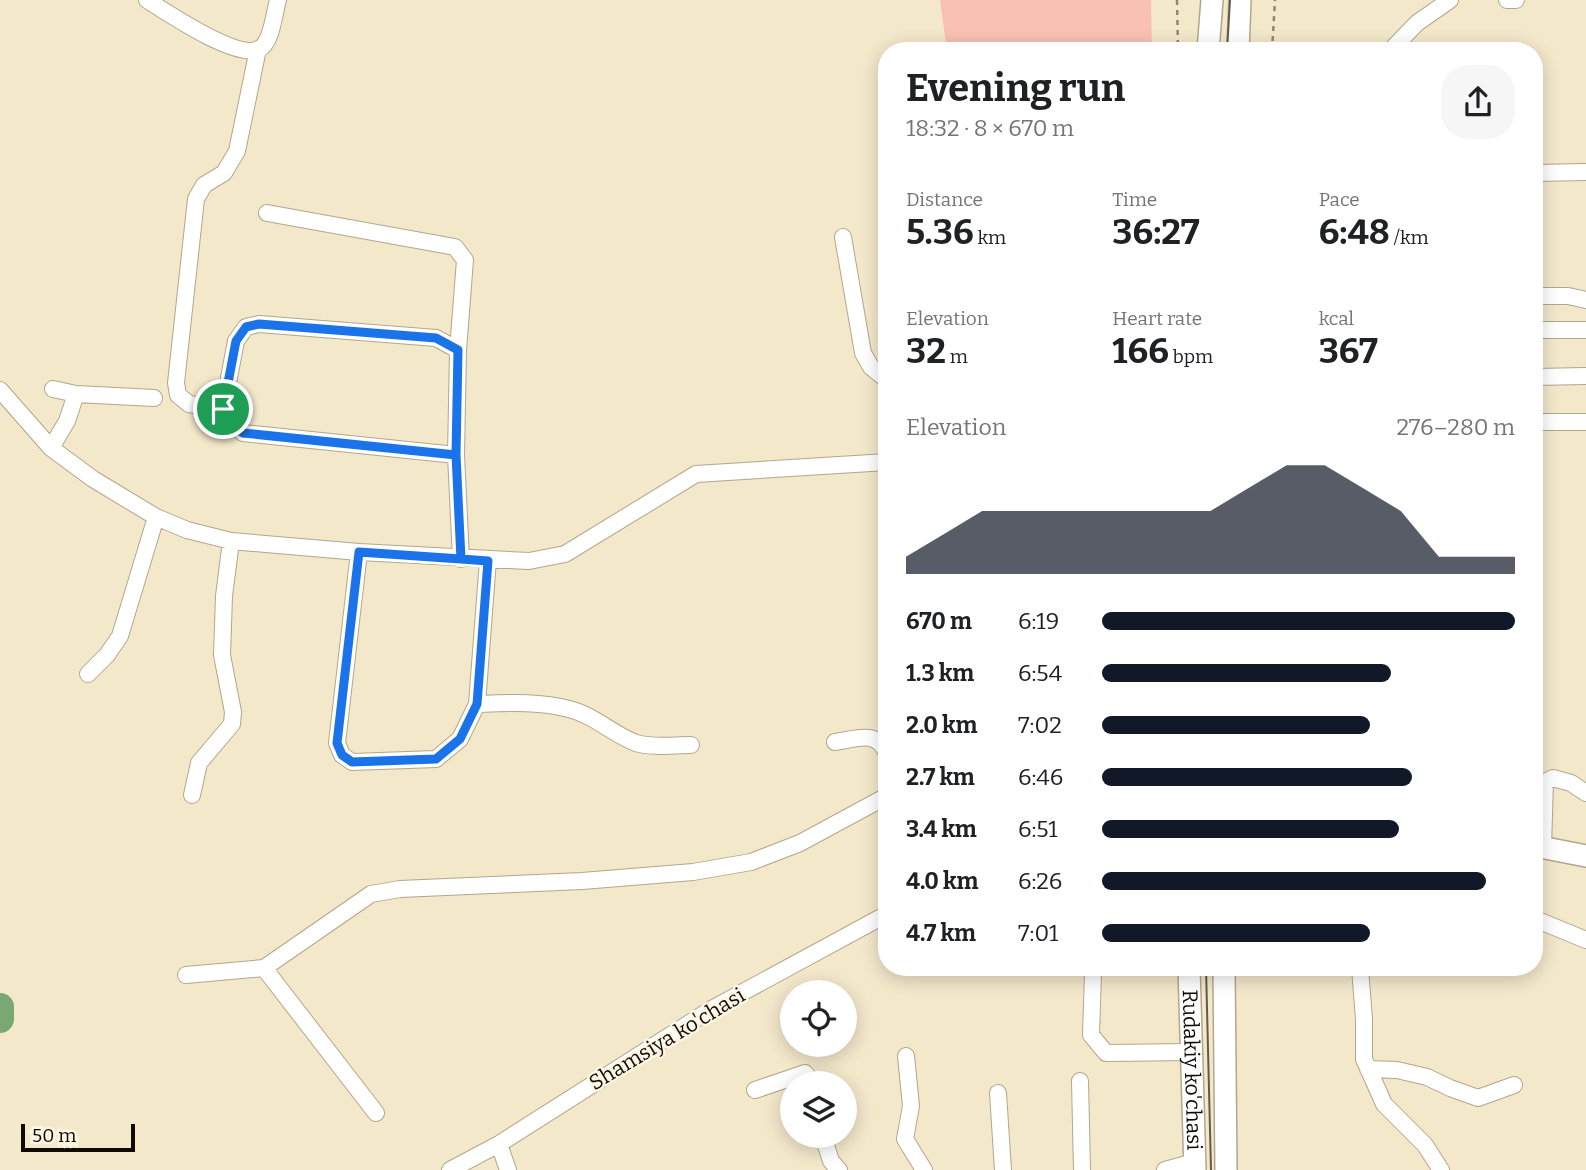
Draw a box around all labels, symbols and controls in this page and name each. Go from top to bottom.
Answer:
text: Evening run [906,65,1125,111]
button: share [1441,65,1515,139]
text: 18:32 · 8 × 670 m [906,114,1074,142]
text: Distance [906,188,983,211]
text: Time [1112,188,1157,211]
text: Pace [1319,188,1360,211]
text: 5.36 [906,211,974,253]
text: 36:27 [1112,211,1200,253]
text: 6:48 [1319,211,1390,253]
text: km [974,226,1006,249]
text: /km [1390,226,1429,249]
text: Elevation [906,307,989,330]
text: Heart rate [1112,307,1202,330]
text: kcal [1319,307,1354,330]
text: 32 [906,330,946,372]
text: 166 [1112,330,1169,372]
text: 367 [1319,330,1378,372]
text: m [946,345,968,368]
text: bpm [1169,345,1213,368]
pin [193,379,253,439]
icon: arrive [204,390,242,428]
text: Elevation [906,413,1006,441]
text: 276–280 m [1397,413,1515,441]
text: 670 m [906,607,972,635]
text: 6:19 [1018,607,1059,635]
text: 1.3 km [906,659,974,687]
text: 6:54 [1018,659,1062,687]
text: 2.0 km [906,711,977,739]
text: 7:02 [1018,711,1062,739]
text: 2.7 km [906,763,975,791]
text: 6:46 [1018,763,1063,791]
text: 3.4 km [906,815,977,843]
text: 6:51 [1018,815,1058,843]
text: 4.0 km [906,867,978,895]
text: 6:26 [1018,867,1062,895]
text: 4.7 km [906,919,976,947]
text: 7:01 [1018,919,1058,947]
map controls [780,980,857,1148]
button: locate [780,980,857,1057]
street label: Shamsiya ko'chasi [584,982,750,1096]
street label: Rudakiy ko'chasi [1177,989,1207,1151]
button: layers [780,1071,857,1148]
scale bar [21,1121,135,1153]
text: 50 m [32,1124,76,1147]

